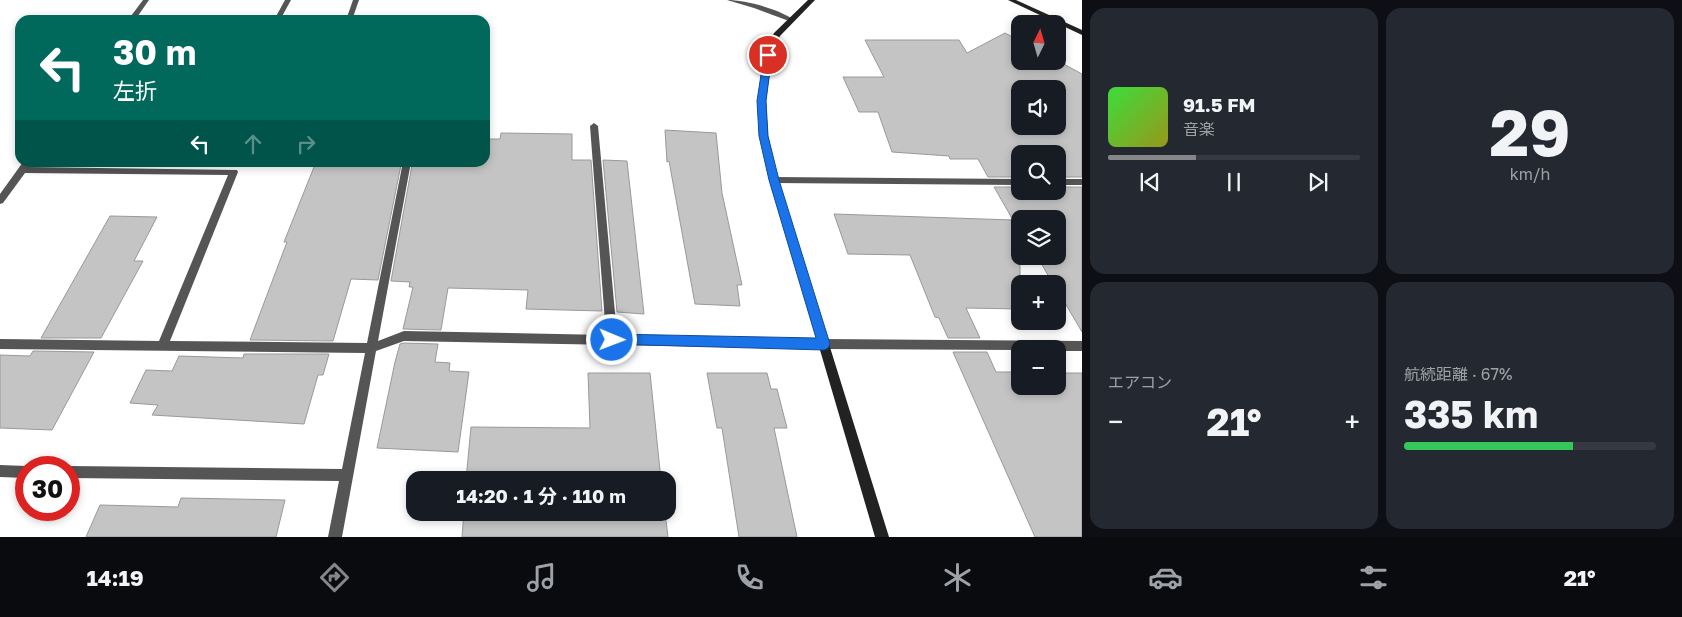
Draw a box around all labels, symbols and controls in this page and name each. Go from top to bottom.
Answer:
north arrow [1011,15,1066,70]
map controls [1011,15,1066,395]
text: 30 m [113,31,196,73]
pin [747,34,789,76]
icon: left [30,35,95,100]
icon: arrive [754,41,782,69]
text: 左折 [113,77,157,104]
button: sound [1011,80,1066,135]
text: 29 [1490,92,1570,170]
text: 91.5 FM [1183,93,1256,116]
text: 音楽 [1183,119,1215,139]
icon: left [186,130,214,158]
icon: ahead [239,130,267,158]
icon: right [292,130,320,158]
button: search [1011,145,1066,200]
text: km/h [1510,164,1550,184]
icon: previous [1136,168,1164,196]
icon: pause [1220,168,1248,196]
icon: next [1304,168,1332,196]
button: layers [1011,210,1066,265]
button: + [1011,275,1066,330]
position arrow [585,313,637,365]
button: − [1011,340,1066,395]
text: 航続距離 · 67% [1404,364,1512,384]
text: エアコン [1108,372,1172,392]
text: 335 km [1404,391,1538,436]
text: 21° [1207,399,1262,444]
text: − [1108,405,1123,438]
text: + [1345,405,1360,438]
speed limit sign: 30 [15,456,80,521]
text: 14:20 · 1 分 · 110 m [456,484,626,507]
icon: directions [317,560,352,595]
icon: music [524,560,559,595]
icon: phone [732,560,767,595]
icon: climate [940,560,975,595]
icon: car [1148,560,1183,595]
icon: filters [1356,560,1391,595]
text: 14:19 [86,564,144,591]
text: 21° [1564,564,1595,591]

